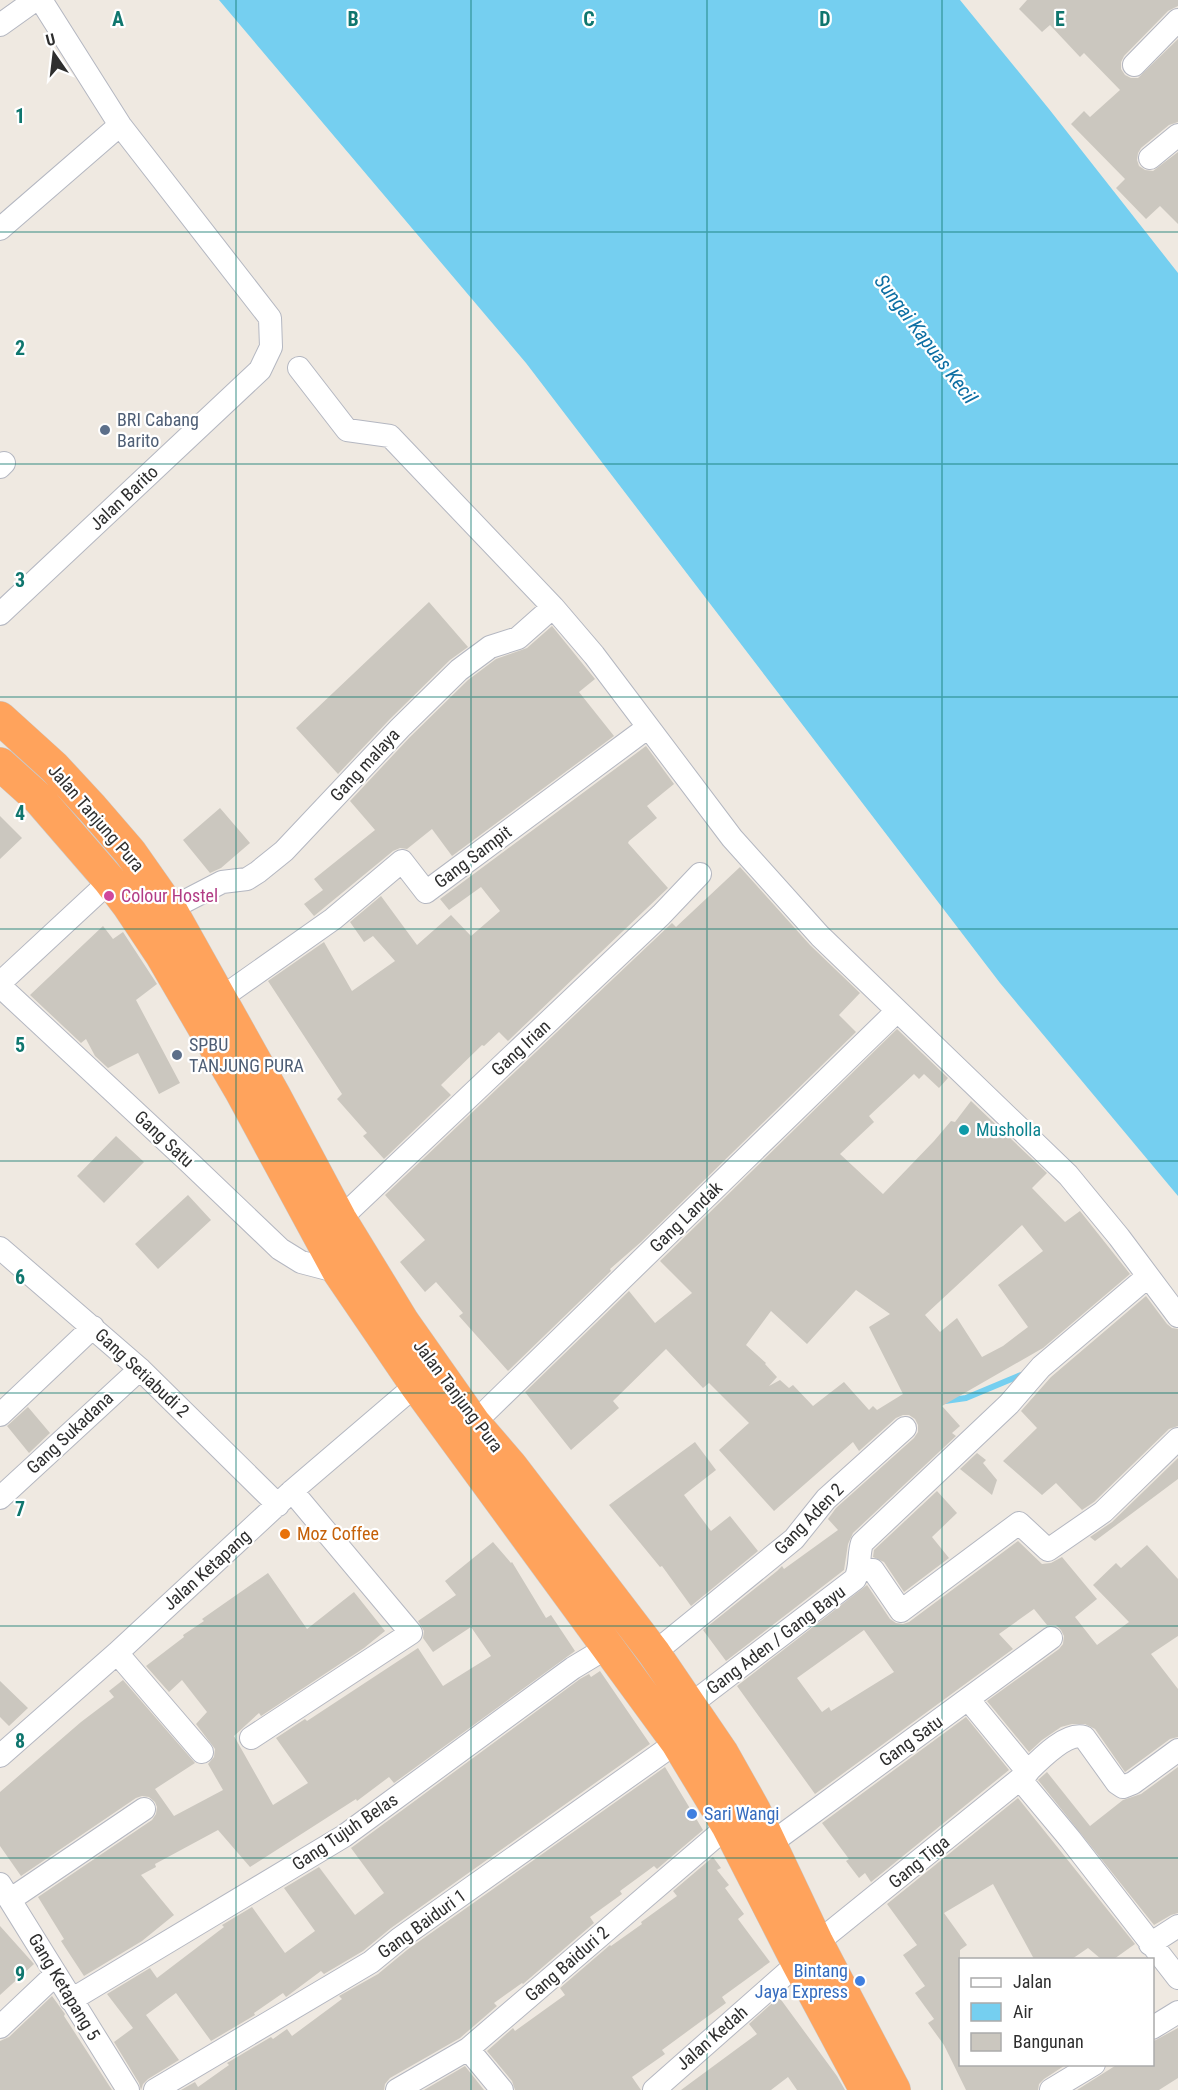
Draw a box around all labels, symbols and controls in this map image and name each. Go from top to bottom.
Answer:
text: A [112,7,124,31]
text: B [347,7,359,31]
text: C [583,7,595,31]
text: D [819,7,831,31]
text: E [1055,7,1065,31]
north arrow [24,24,84,84]
text: U [44,30,57,50]
text: 1 [15,104,25,128]
water label: Sungai Kapuas Kecil [870,270,983,409]
text: 2 [15,336,25,360]
place label: BRI Cabang Barito [117,409,199,451]
marker: BRI Cabang Barito [98,423,112,437]
street label: Jalan Barito [85,461,162,534]
text: 3 [15,568,25,592]
street label: Gang malaya [326,724,404,805]
street label: Jalan Tanjung Pura [44,760,149,876]
text: 4 [15,801,25,825]
street label: Gang Sampit [430,821,515,892]
place label: Colour Hostel [121,885,218,906]
marker: Colour Hostel [102,889,116,903]
street label: Gang Irian [487,1015,554,1080]
text: 5 [15,1033,25,1057]
place label: SPBU TANJUNG PURA [189,1034,305,1076]
marker: SPBU TANJUNG PURA [170,1048,184,1062]
street label: Gang Satu [130,1106,198,1171]
place label: Musholla [976,1119,1041,1140]
marker: Musholla [957,1123,971,1137]
street label: Gang Landak [645,1177,726,1256]
text: 6 [15,1265,25,1289]
street label: Gang Setiabudi 2 [91,1324,194,1421]
street label: Jalan Tanjung Pura [409,1335,507,1456]
street label: Gang Sukadana [22,1387,117,1478]
street label: Gang Aden 2 [770,1479,848,1558]
text: 7 [15,1497,25,1521]
place label: Moz Coffee [297,1523,379,1544]
street label: Jalan Ketapang [159,1525,255,1614]
marker: Moz Coffee [278,1527,292,1541]
street label: Gang Aden / Gang Bayu [702,1581,849,1699]
street label: Gang Satu [875,1711,946,1771]
text: 8 [15,1729,25,1753]
street label: Gang Tujuh Belas [288,1789,401,1875]
place label: Sari Wangi [704,1803,779,1824]
marker: Sari Wangi [685,1807,699,1821]
street label: Gang Tiga [884,1831,953,1892]
street label: Gang Baiduri 1 [374,1885,470,1963]
street label: Gang Baiduri 2 [521,1922,613,2006]
street label: Gang Ketapang 5 [24,1929,105,2044]
legend [959,1958,1154,2066]
place label: Bintang Jaya Express [755,1960,848,2002]
text: 9 [15,1962,25,1986]
text: Jalan [1013,1971,1052,1992]
marker: Bintang Jaya Express [853,1974,867,1988]
street label: Jalan Kedah [672,2001,751,2074]
text: Air [1013,2001,1034,2022]
text: Bangunan [1013,2031,1084,2052]

